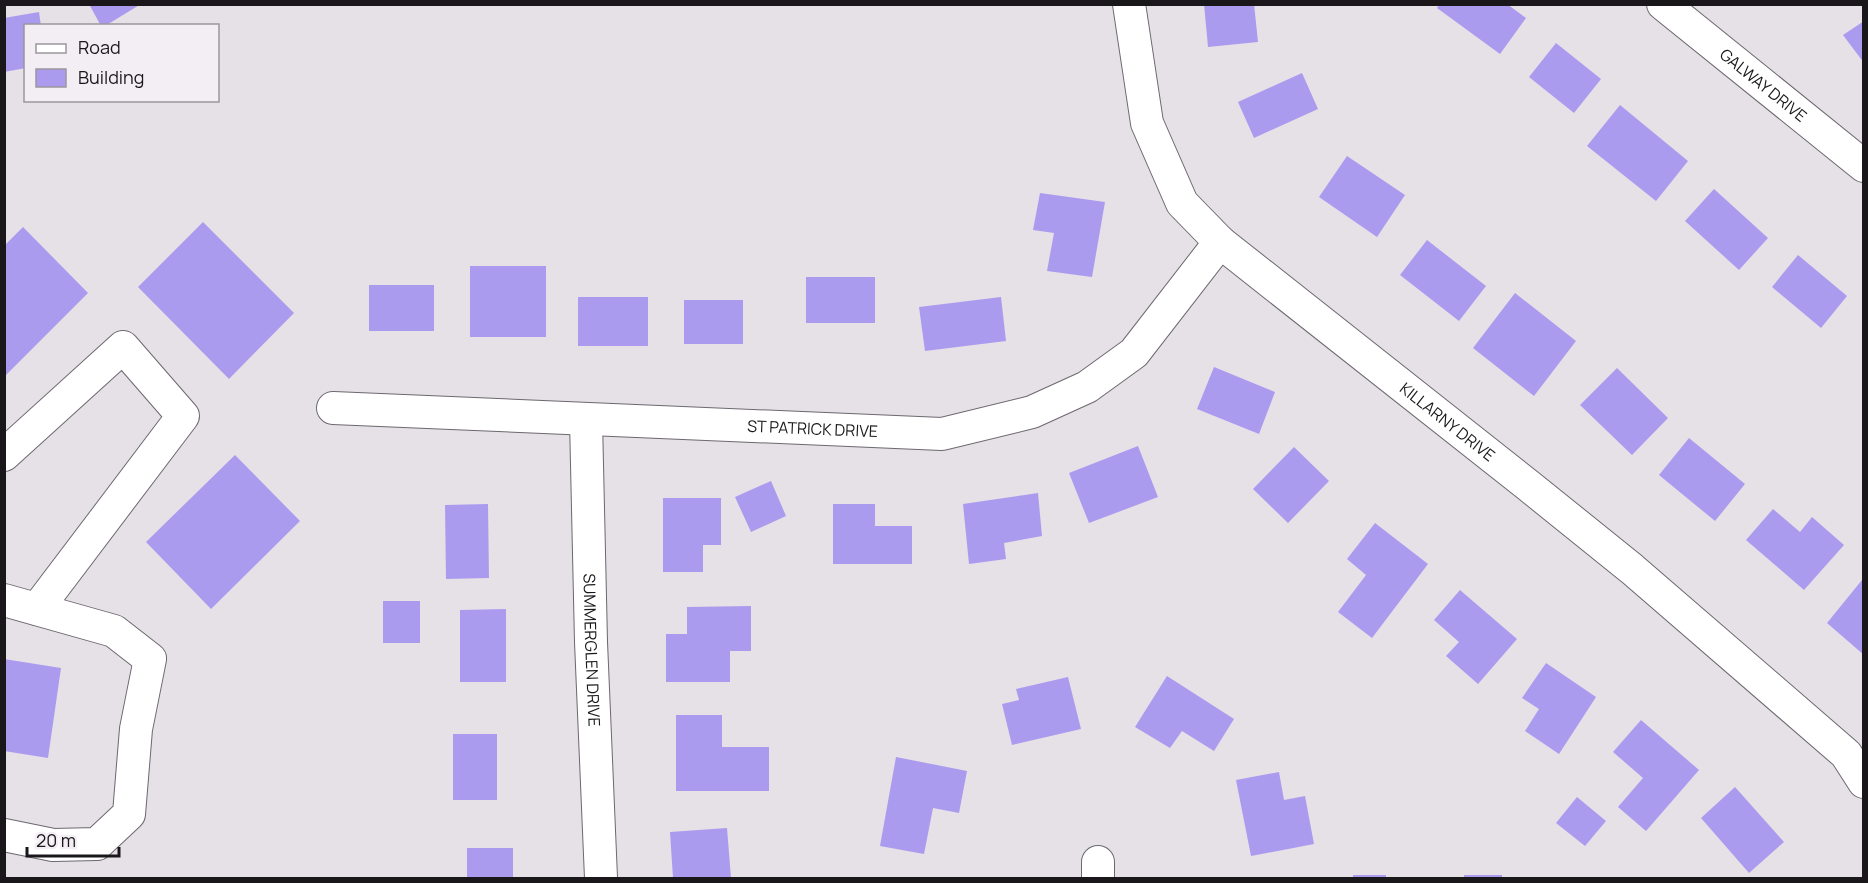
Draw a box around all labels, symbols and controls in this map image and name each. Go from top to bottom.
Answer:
legend [24,24,219,102]
text: Road [78,35,121,59]
street label: GALWAY DRIVE [1715,43,1812,127]
text: Building [78,65,144,89]
street label: KILLARNY DRIVE [1395,377,1500,466]
street label: ST PATRICK DRIVE [747,415,878,442]
street label: SUMMERGLEN DRIVE [578,573,606,727]
scale bar [27,820,118,858]
text: 20 m [36,828,76,852]

